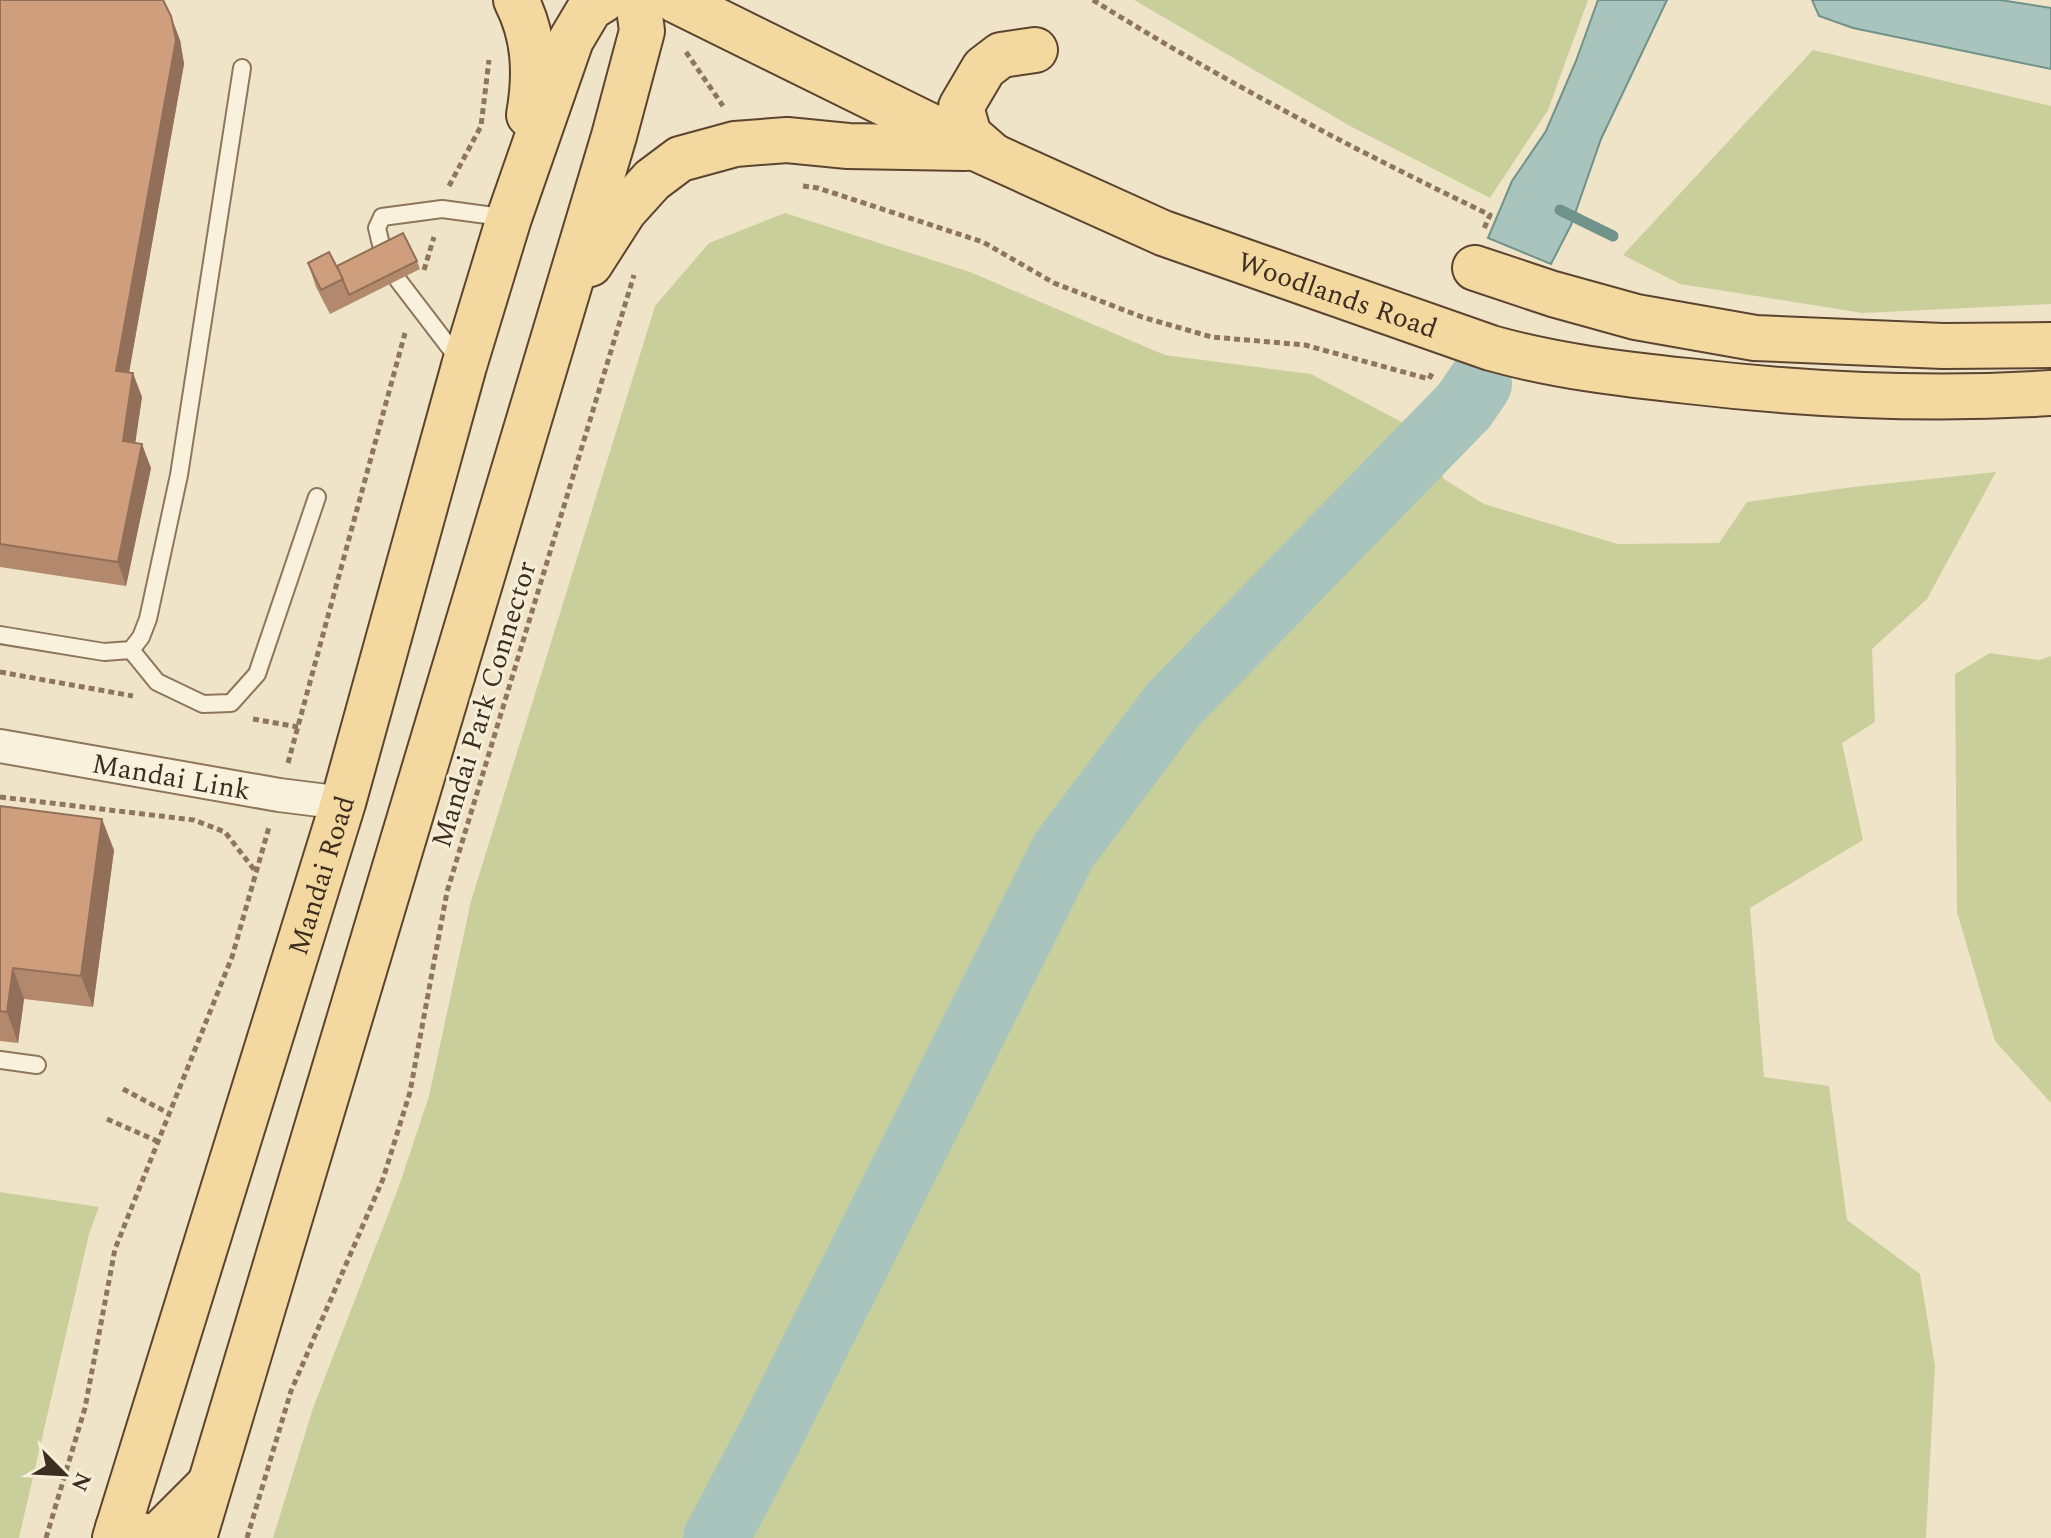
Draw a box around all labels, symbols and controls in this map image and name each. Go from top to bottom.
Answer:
street label: Woodlands Road [1231,241,1443,351]
street label: Mandai Park Connector [420,556,549,853]
street label: Mandai Link [88,743,254,813]
street label: Mandai Road [277,790,367,961]
north arrow [24,1434,104,1514]
text: N [62,1467,100,1496]

